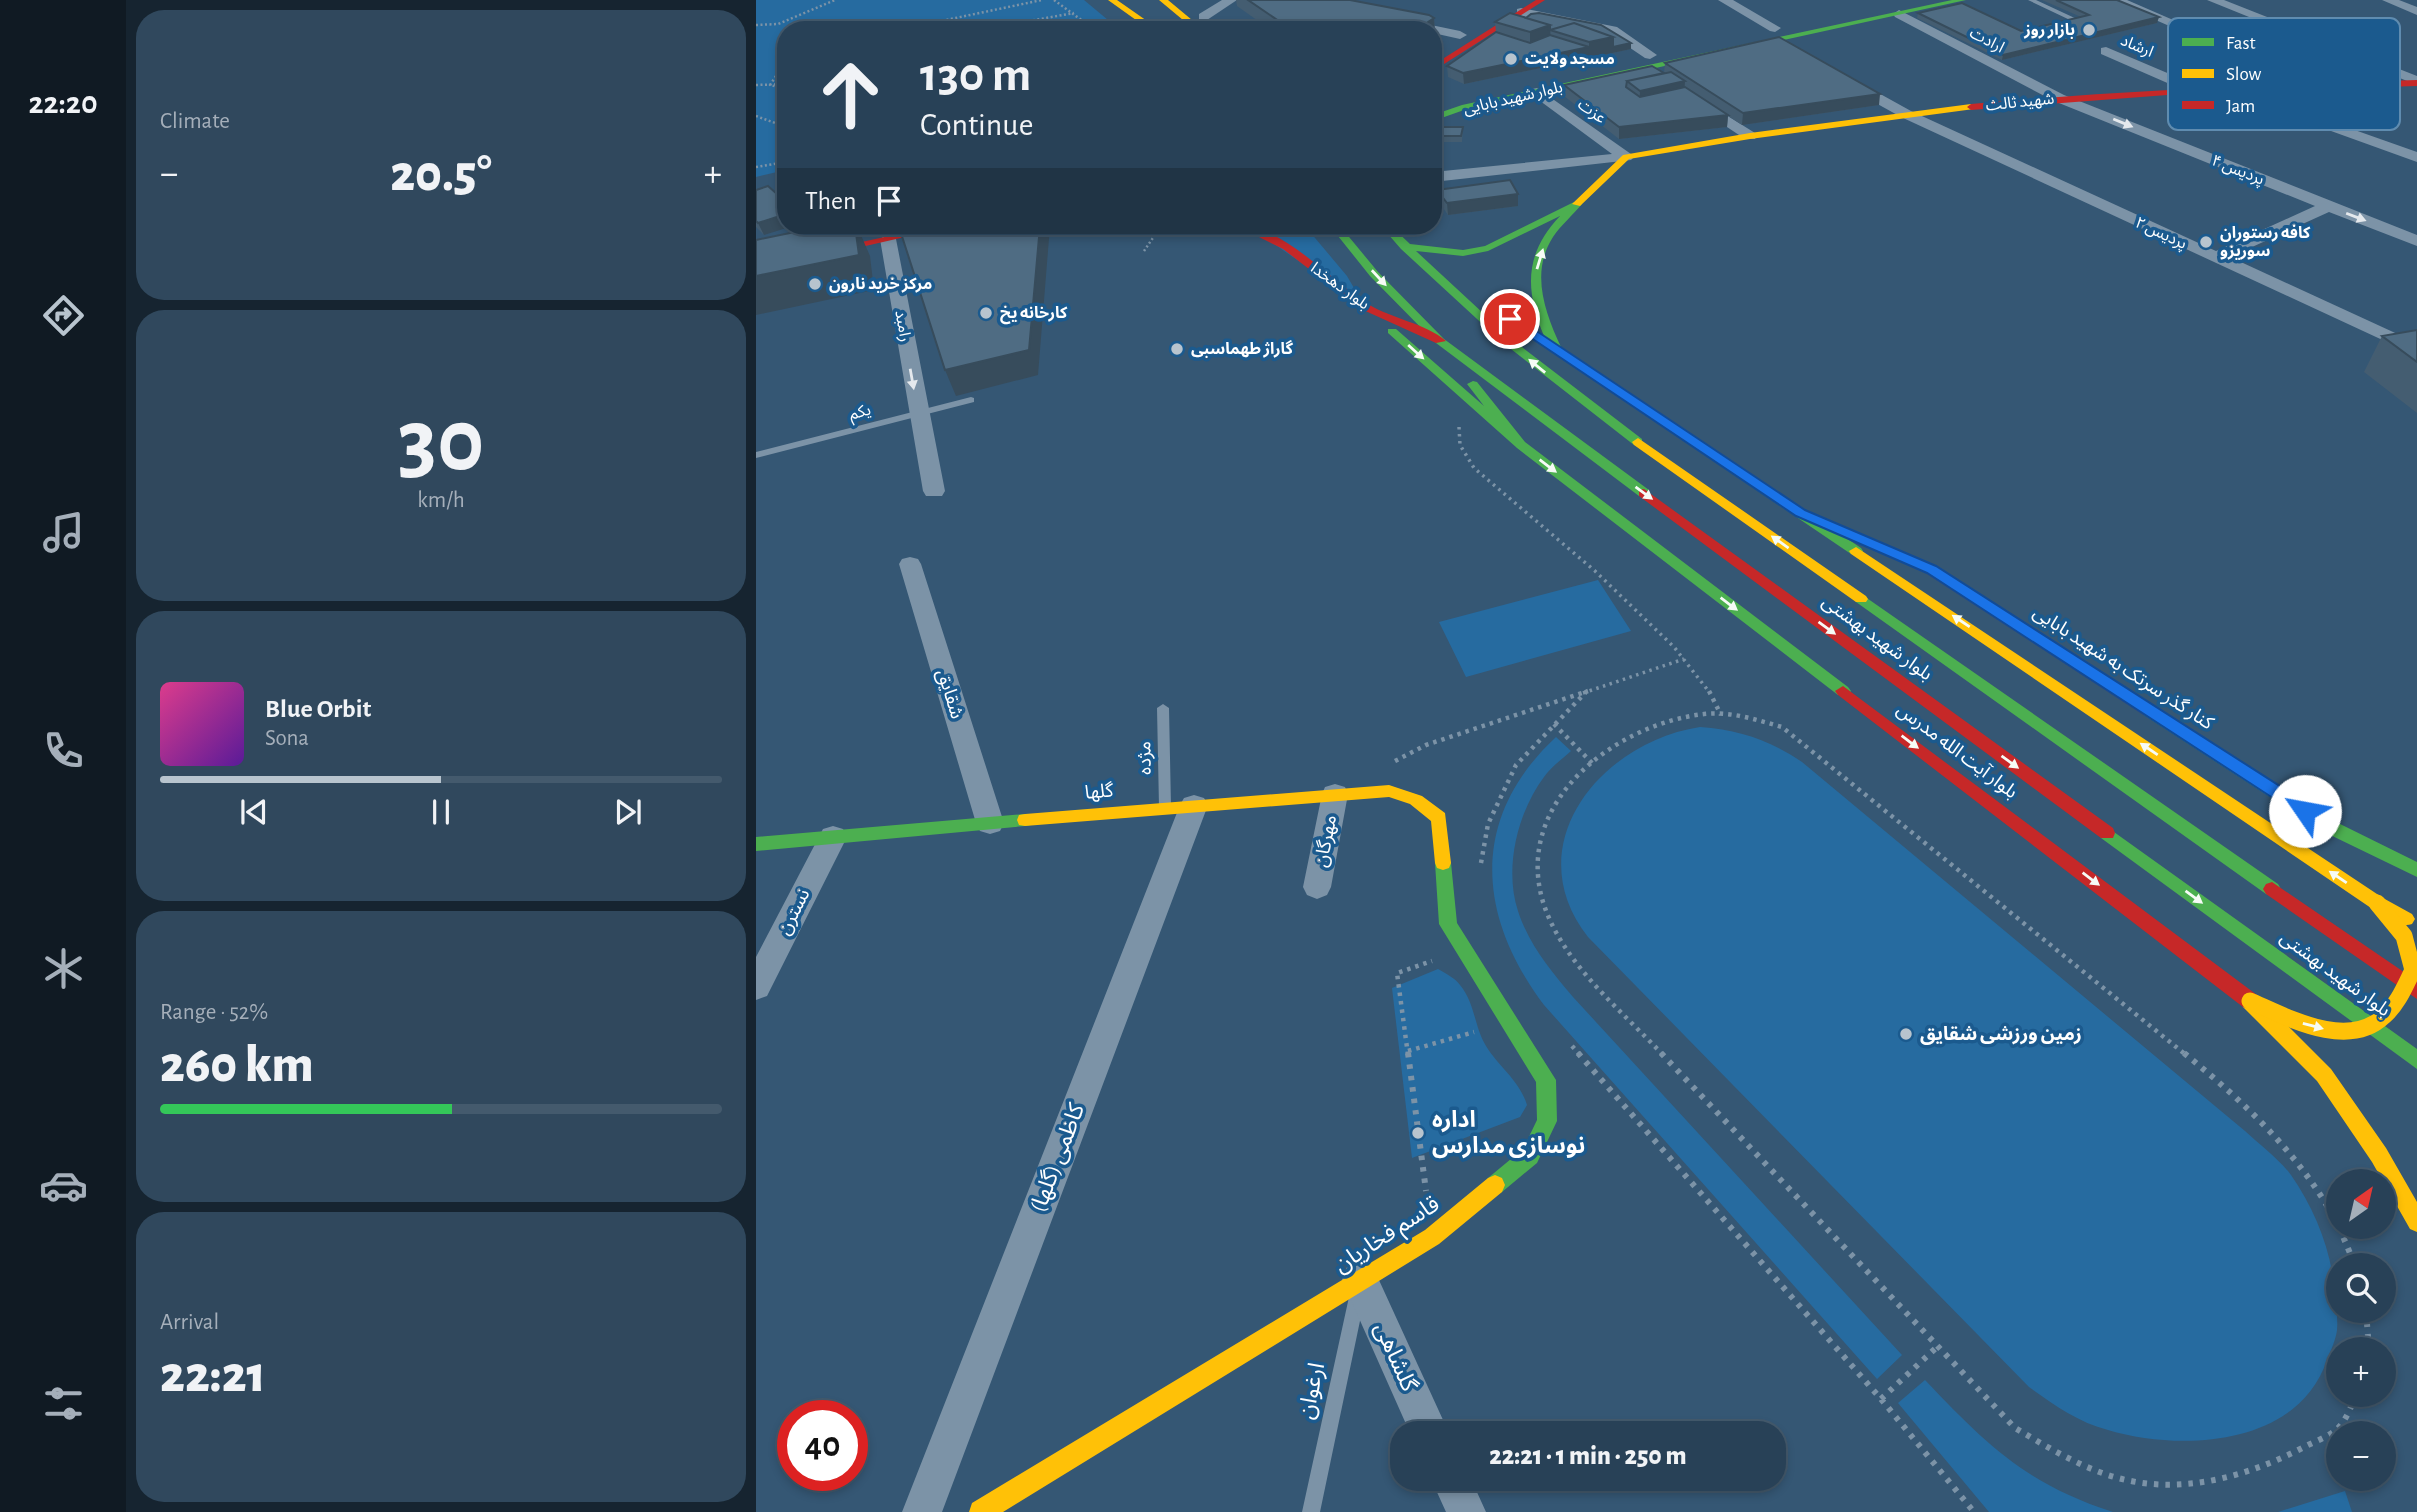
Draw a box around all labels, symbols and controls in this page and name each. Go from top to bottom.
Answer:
legend [2168,18,2400,130]
place label: بازار روز [2023,22,2075,39]
marker: بازار روز [2081,22,2097,38]
street label: ارادت [1967,24,2007,57]
street label: ارشاد [2118,32,2156,61]
text: Fast [2226,34,2256,53]
icon: ahead [805,49,896,140]
text: 130 m [920,51,1031,100]
marker: مسجد ولایت [1503,51,1519,67]
place label: مسجد ولایت [1525,51,1615,68]
text: Slow [2226,65,2262,84]
street label: بلوار شهید بابایی [1462,79,1564,118]
text: 22:20 [28,87,98,119]
street label: شهید ثالث [1985,90,2055,115]
street label: عزت [1574,96,1609,127]
text: Jam [2226,97,2255,116]
text: Continue [920,109,1033,141]
text: Climate [160,110,230,133]
one-way arrow [2112,118,2133,129]
text: 20.5° [390,148,492,200]
street label: پردیس ۴ [2209,152,2267,190]
text: − [160,155,178,193]
text: + [704,155,722,193]
icon: arrive [870,182,908,220]
text: Then [805,188,856,214]
one-way arrow [2346,211,2367,222]
street label: پردیس ۲ [2132,214,2189,254]
place label: کافه رستوران سوریزو [2220,224,2311,260]
marker: کافه رستوران سوریزو [2198,234,2214,250]
one-way arrow [1536,248,1546,269]
street label: بلوار دهخدا [1307,259,1372,313]
one-way arrow [1370,269,1386,286]
marker: مرکز خرید نارون [807,276,823,292]
place label: مرکز خرید نارون [829,276,932,293]
pin [1480,289,1540,349]
icon: directions [39,291,88,340]
icon: arrive [1491,300,1529,338]
marker: کارخانه یخ [978,305,994,321]
place label: کارخانه یخ [1000,305,1068,325]
street label: رامبد [891,309,914,343]
place label: گاراژ طهماسبی [1191,340,1294,358]
marker: گاراژ طهماسبی [1169,341,1185,357]
one-way arrow [1407,344,1425,360]
one-way arrow [1529,359,1546,374]
one-way arrow [907,368,918,390]
text: 30 [398,396,484,487]
street label: یکم [847,401,874,426]
one-way arrow [1539,458,1557,472]
one-way arrow [1634,486,1653,500]
text: km/h [417,489,465,512]
icon: music [39,508,88,557]
one-way arrow [1771,535,1789,549]
street label: بلوار شهید بهشتی [1818,592,1936,685]
one-way arrow [1720,596,1738,610]
street label: کنار گذر سرتک به شهید بابایی [2029,602,2218,735]
one-way arrow [1951,615,1971,628]
one-way arrow [1818,620,1836,634]
street label: شقایق [933,667,967,721]
text: Blue Orbit [265,696,371,722]
street label: بلوار آیت الله مدرس [1893,699,2022,803]
icon: phone [39,726,88,775]
text: Sona [265,727,309,750]
one-way arrow [1901,734,1919,748]
street label: مژده [1135,741,1156,775]
one-way arrow [2140,743,2159,756]
one-way arrow [2001,755,2020,769]
position arrow [2268,774,2342,848]
street label: گلها [1084,780,1115,803]
icon: previous [235,793,273,831]
icon: pause [422,793,460,831]
icon: next [609,793,647,831]
street label: مهرگان [1311,813,1341,869]
one-way arrow [2328,870,2348,883]
one-way arrow [2082,872,2100,886]
street label: نسترن [774,886,814,939]
one-way arrow [2185,889,2203,903]
street label: بلوار شهید بهشتی [2276,928,2394,1021]
icon: climate [39,944,88,993]
text: Range · 52% [160,1001,268,1024]
one-way arrow [2302,1021,2324,1032]
place label: زمین ورزشی شقایق [1920,1025,2082,1045]
marker: زمین ورزشی شقایق [1898,1026,1914,1042]
text: 260 km [160,1039,314,1091]
street label: کاظمی (گلها) [1026,1100,1089,1215]
place label: اداره نوسازی مدارس [1432,1109,1585,1159]
marker: اداره نوسازی مدارس [1410,1125,1426,1141]
icon: car [39,1161,88,1210]
north arrow [2326,1169,2396,1239]
map controls [2326,1169,2396,1491]
street label: قاسم فخاریان [1330,1193,1446,1281]
button: search [2326,1253,2396,1323]
text: Arrival [160,1311,219,1334]
street label: گلشاهی [1370,1319,1421,1395]
button: + [2326,1337,2396,1407]
text: 22:21 [160,1349,266,1401]
street label: ارغوان [1295,1361,1330,1421]
icon: filters [39,1379,88,1428]
speed limit sign: 40 [777,1400,868,1491]
button: − [2326,1421,2396,1491]
text: 22:21 · 1 min · 250 m [1489,1443,1687,1469]

